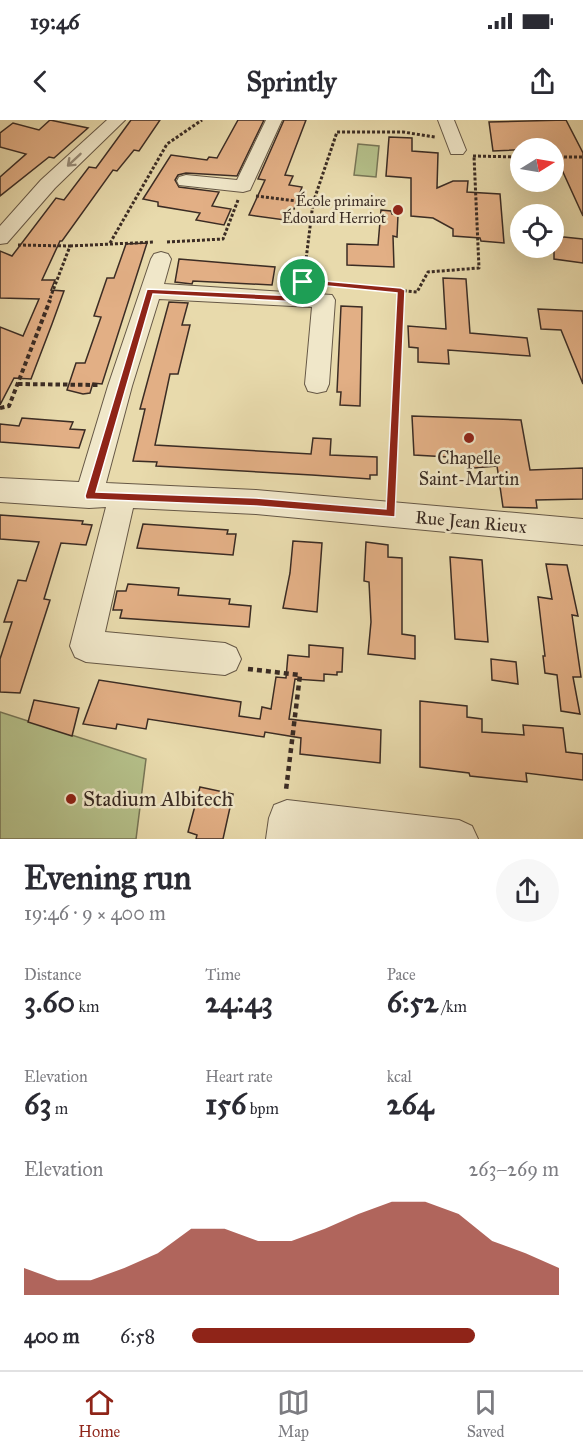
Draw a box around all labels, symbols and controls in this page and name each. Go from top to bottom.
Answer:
text: 19:46 [30,8,79,35]
icon: back [24,65,57,98]
text: Sprintly [246,65,337,98]
icon: share [526,65,559,98]
north arrow [510,138,564,192]
map controls [510,138,564,258]
one-way arrow [67,153,82,167]
place label: École primaire Édouard Herriot [282,191,387,227]
marker: École primaire Édouard Herriot [391,203,405,217]
button: locate [510,204,564,258]
pin [277,256,328,307]
icon: arrive [286,265,319,298]
marker: Chapelle Saint-Martin [462,431,476,445]
place label: Chapelle Saint-Martin [419,447,519,490]
street label: Rue Jean Rieux [414,506,528,539]
place label: Stadium Albitech [83,786,234,812]
marker: Stadium Albitech [64,792,78,806]
text: Evening run [24,858,191,898]
button: share [496,859,559,922]
text: 19:46 · 9 × 400 m [24,901,166,925]
text: Distance [24,965,81,984]
text: Time [205,965,241,984]
text: Pace [387,965,416,984]
text: 3.60 [24,984,75,1020]
text: 24:43 [205,984,273,1020]
text: 6:52 [387,984,438,1020]
text: km [75,997,99,1016]
text: /km [438,997,467,1016]
text: Elevation [24,1067,88,1086]
text: Heart rate [205,1067,273,1086]
text: kcal [387,1067,412,1086]
text: 63 [24,1086,51,1122]
text: 156 [205,1086,246,1122]
text: 264 [387,1086,434,1122]
text: m [51,1099,68,1118]
text: bpm [246,1099,279,1118]
text: Elevation [24,1157,103,1181]
text: 263–269 m [468,1157,559,1181]
text: 400 m [24,1324,80,1348]
text: 6:58 [120,1324,155,1348]
tab: Home [78,1386,120,1441]
tab: Map [277,1386,310,1441]
tab: Saved [467,1386,505,1441]

